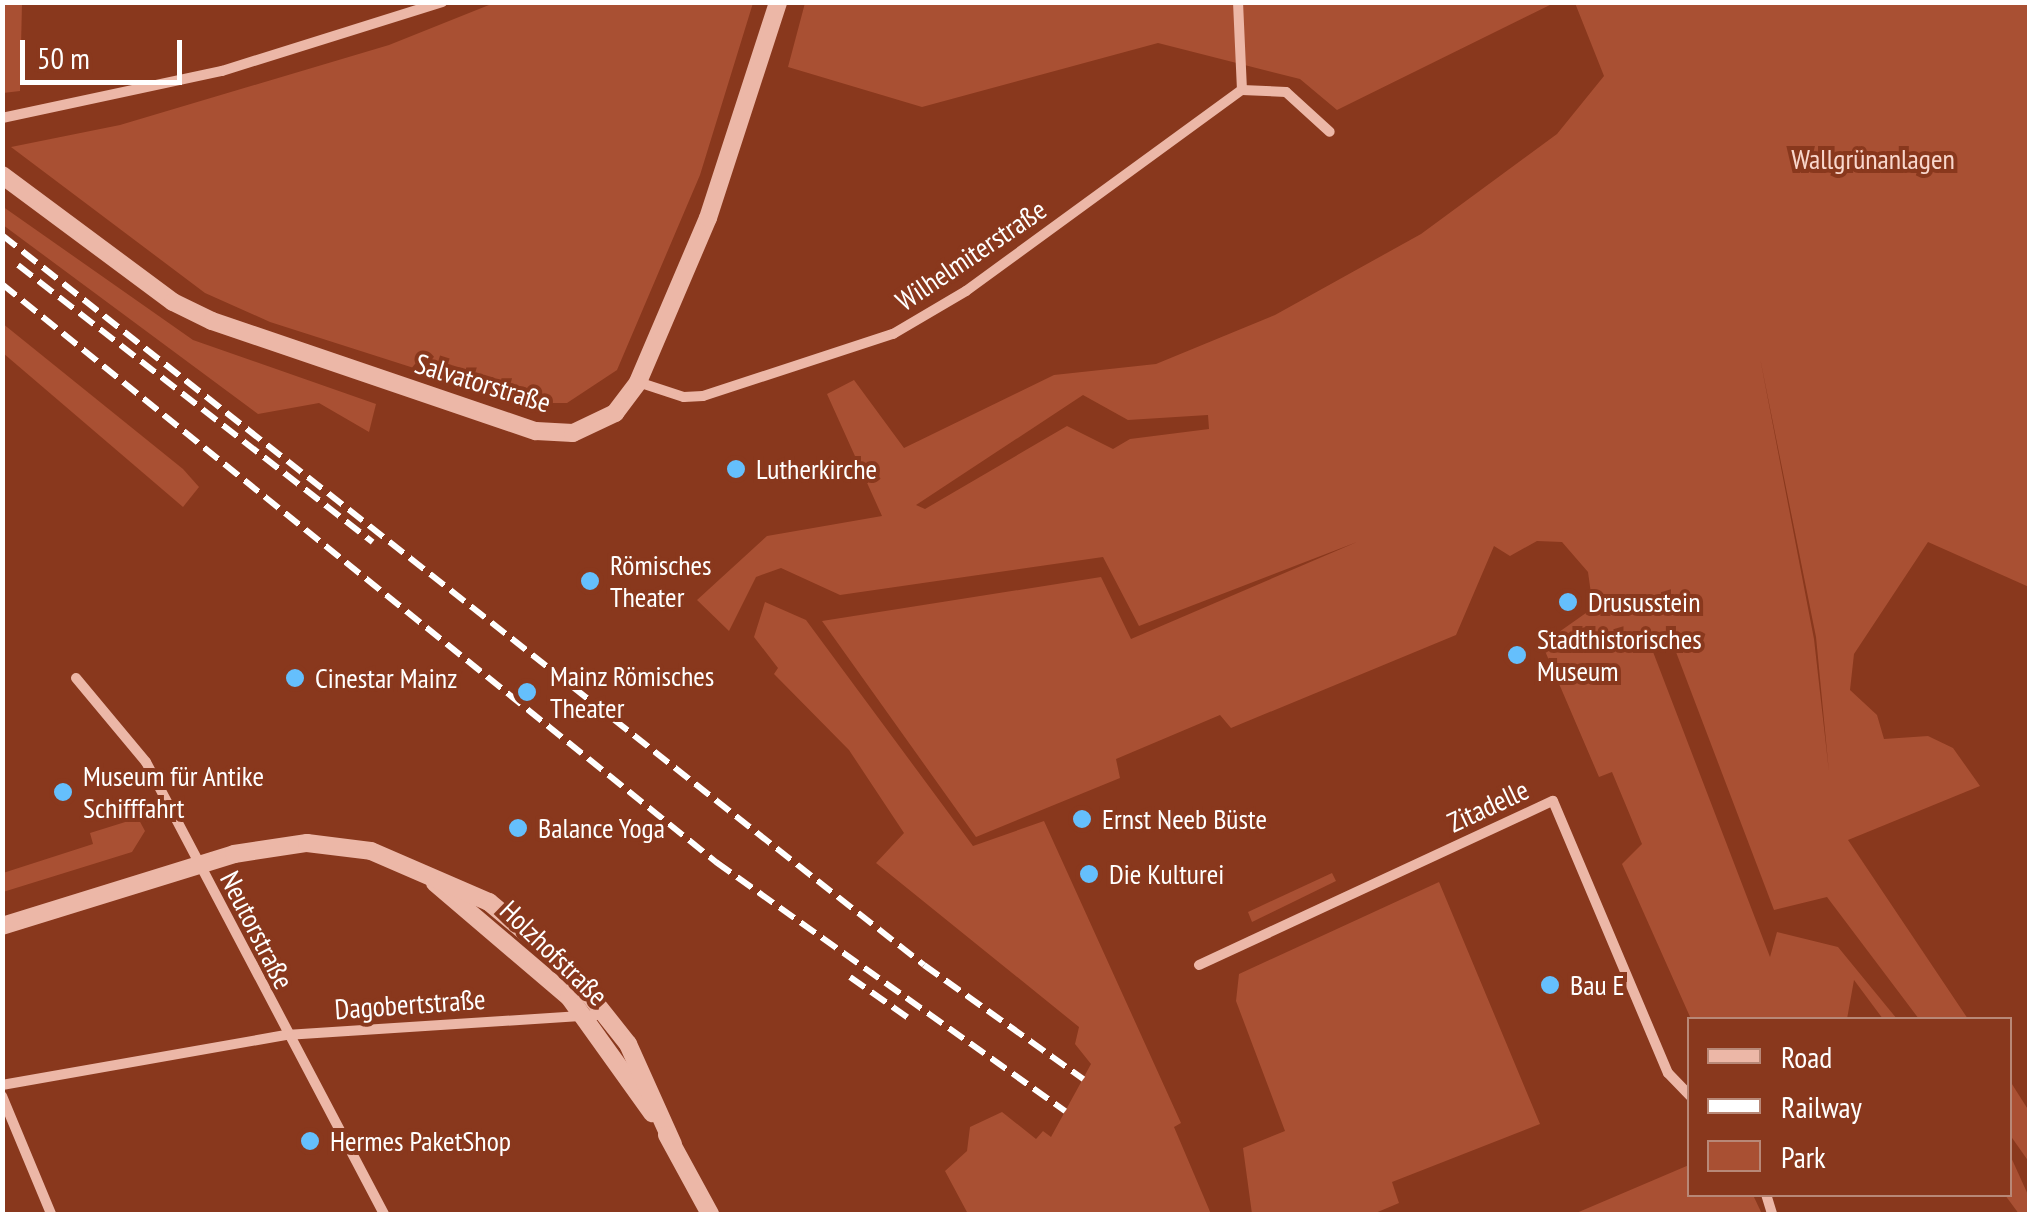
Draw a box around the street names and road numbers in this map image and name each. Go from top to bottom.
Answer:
street label: Wilhelmiterstraße [889,192,1053,318]
street label: Salvatorstraße [411,346,555,420]
street label: Zitadelle [1442,773,1534,839]
street label: Neutorstraße [213,866,301,994]
street label: Holzhofstraße [493,894,615,1012]
street label: Dagobertstraße [333,982,487,1026]

